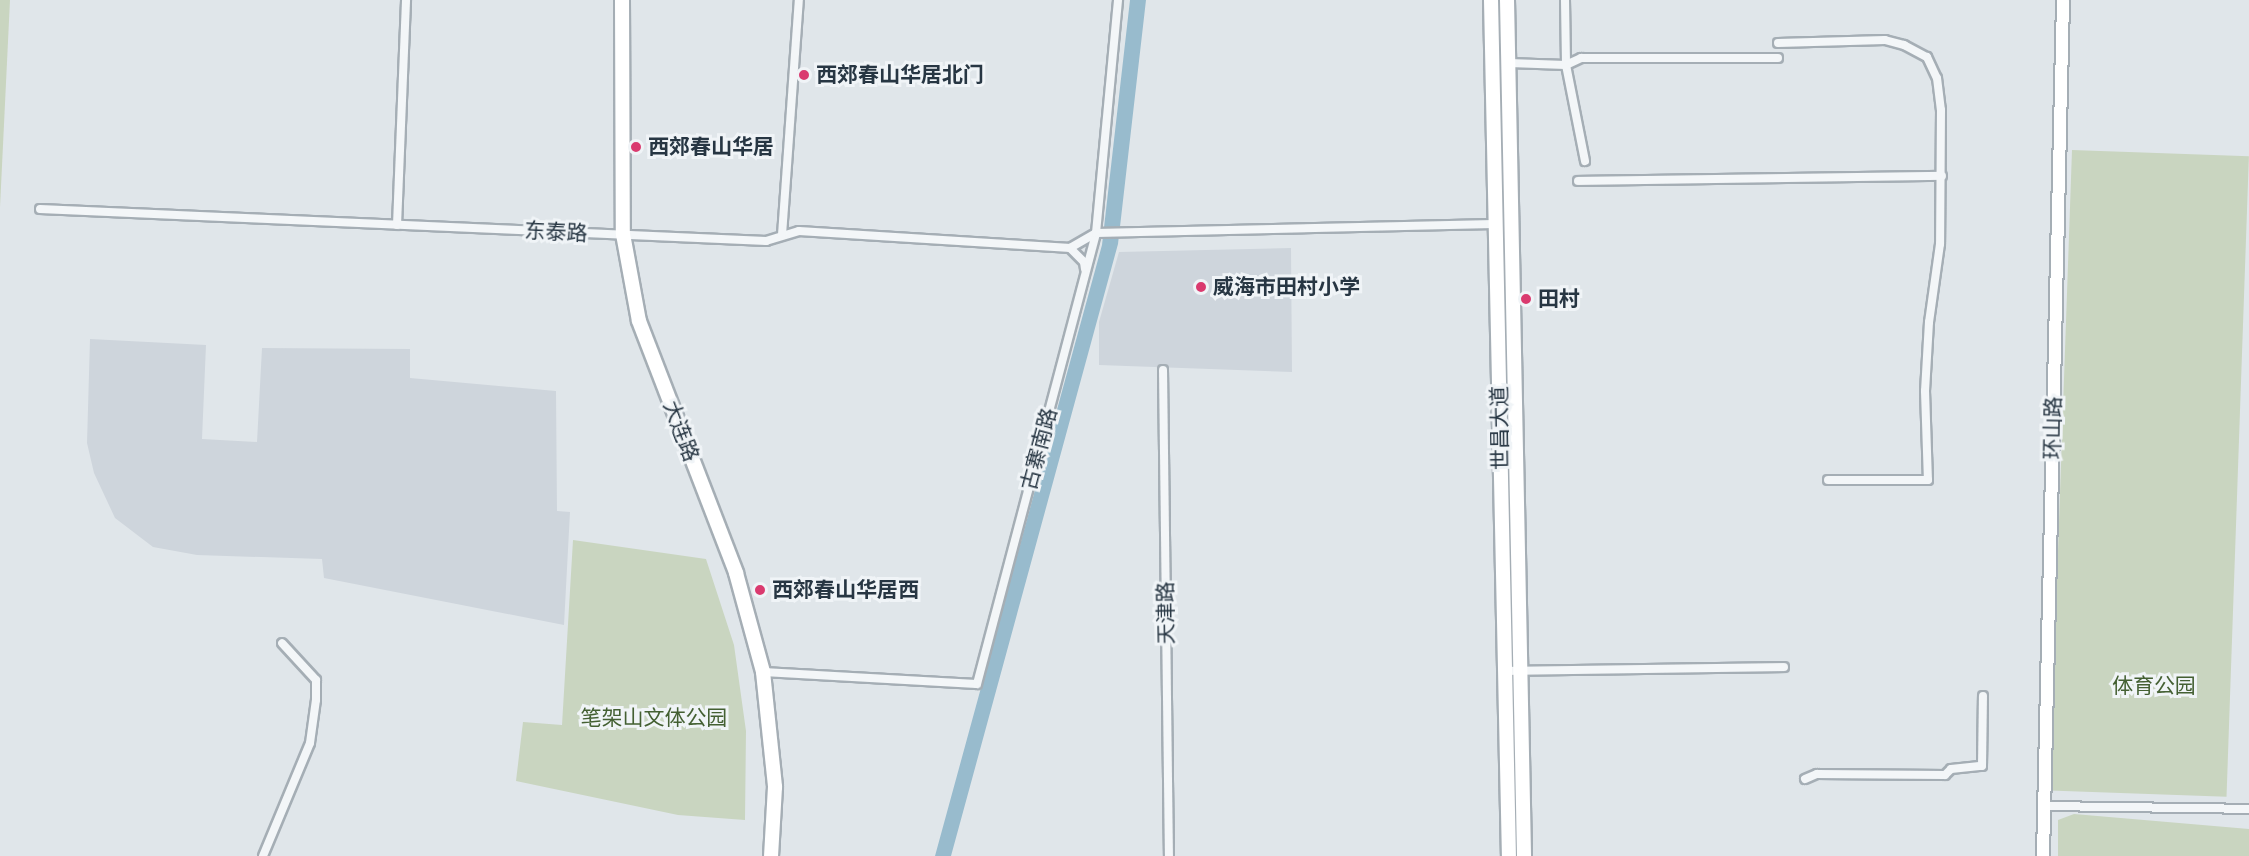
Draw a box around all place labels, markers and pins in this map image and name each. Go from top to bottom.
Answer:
place label: 西郊春山华居北门 [816,62,984,88]
marker: 西郊春山华居北门 [797,68,811,82]
place label: 西郊春山华居 [648,134,774,160]
marker: 西郊春山华居 [629,140,643,154]
place label: 威海市田村小学 [1213,274,1360,300]
marker: 威海市田村小学 [1194,280,1208,294]
place label: 田村 [1538,286,1580,312]
marker: 田村 [1519,292,1533,306]
place label: 西郊春山华居西 [772,577,919,603]
marker: 西郊春山华居西 [753,583,767,597]

